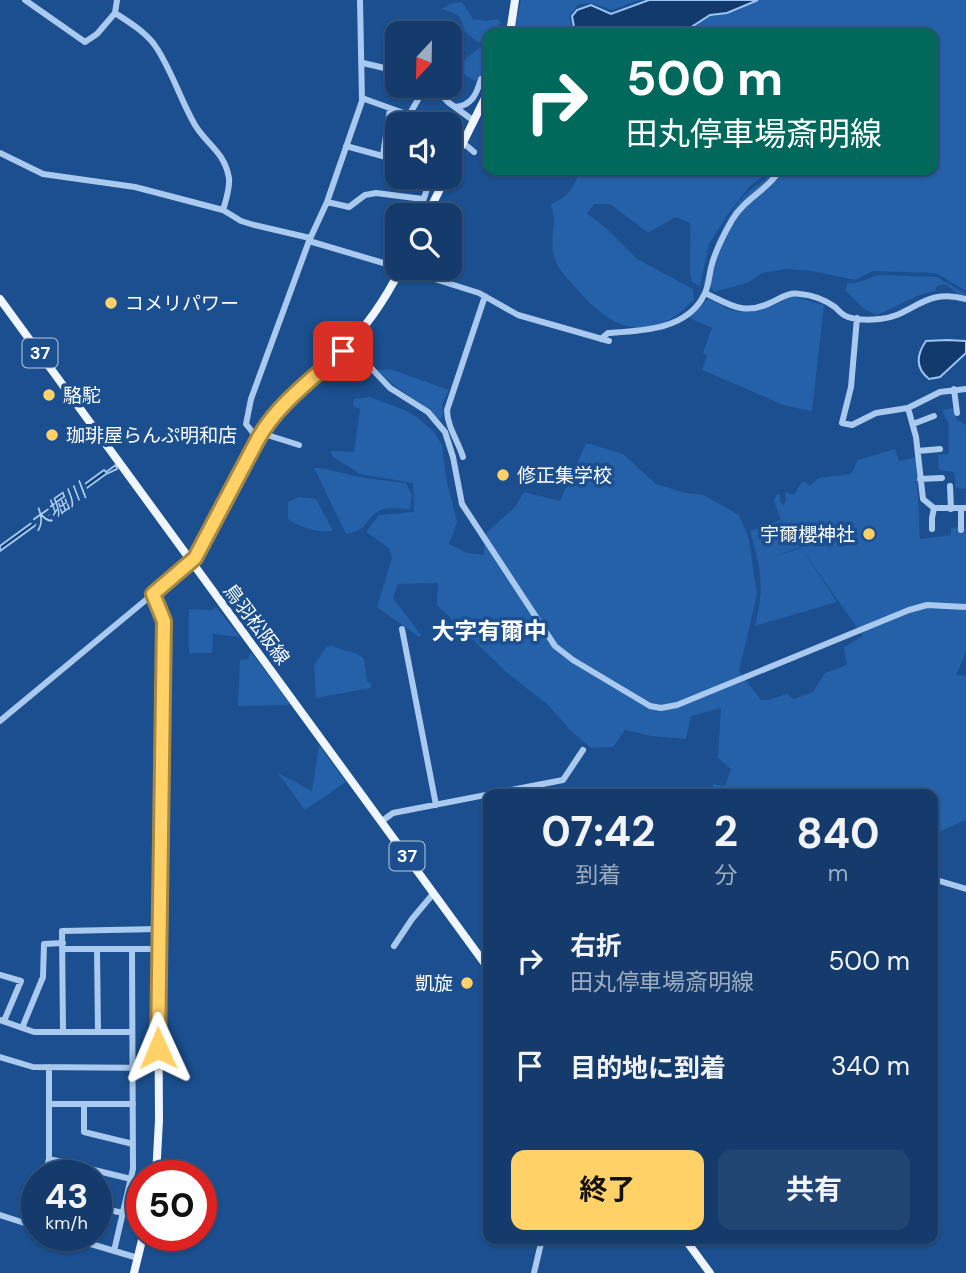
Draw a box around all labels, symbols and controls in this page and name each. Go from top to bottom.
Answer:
north arrow [385,21,462,98]
map controls [385,21,462,280]
text: 500 m [626,46,783,110]
icon: right [511,56,602,147]
button: sound [385,112,462,189]
text: 田丸停車場斎明線 [626,113,882,155]
button: search [385,203,462,280]
place label: コメリパワー [125,291,239,316]
marker: コメリパワー [103,295,119,311]
pin [313,321,373,381]
icon: arrive [324,332,362,370]
road number: 37 [22,338,58,368]
place label: 駱駝 [63,383,101,408]
marker: 駱駝 [41,387,57,403]
place label: 珈琲屋らんぷ明和店 [66,423,237,448]
marker: 珈琲屋らんぷ明和店 [44,427,60,443]
place label: 修正集学校 [517,463,612,488]
marker: 修正集学校 [495,467,511,483]
water label: 大堀川 [24,476,93,537]
place label: 宇爾櫻神社 [760,522,855,547]
marker: 宇爾櫻神社 [861,526,877,542]
street label: 鳥羽松阪線 [218,579,295,670]
district label: 大字有爾中 [432,616,547,646]
text: 07:42 [541,804,655,859]
text: 2 [714,804,738,859]
text: 840 [796,806,880,861]
road number: 37 [390,842,424,870]
text: m [828,858,848,888]
text: 到着 [575,860,621,890]
text: 分 [714,860,737,890]
text: 右折 [570,929,622,963]
icon: right [511,942,549,980]
text: 500 m [828,944,910,978]
text: 田丸停車場斎明線 [570,967,754,997]
place label: 凱旋 [415,971,453,996]
marker: 凱旋 [459,975,475,991]
position arrow [121,1011,195,1085]
icon: arrive [511,1047,549,1085]
text: 340 m [831,1049,910,1083]
text: 目的地に到着 [570,1051,726,1085]
button: 終了 [511,1150,704,1230]
button: 共有 [718,1150,910,1230]
speed limit sign: 50 [126,1160,217,1251]
text: 43 [45,1173,88,1219]
text: km/h [45,1211,88,1235]

